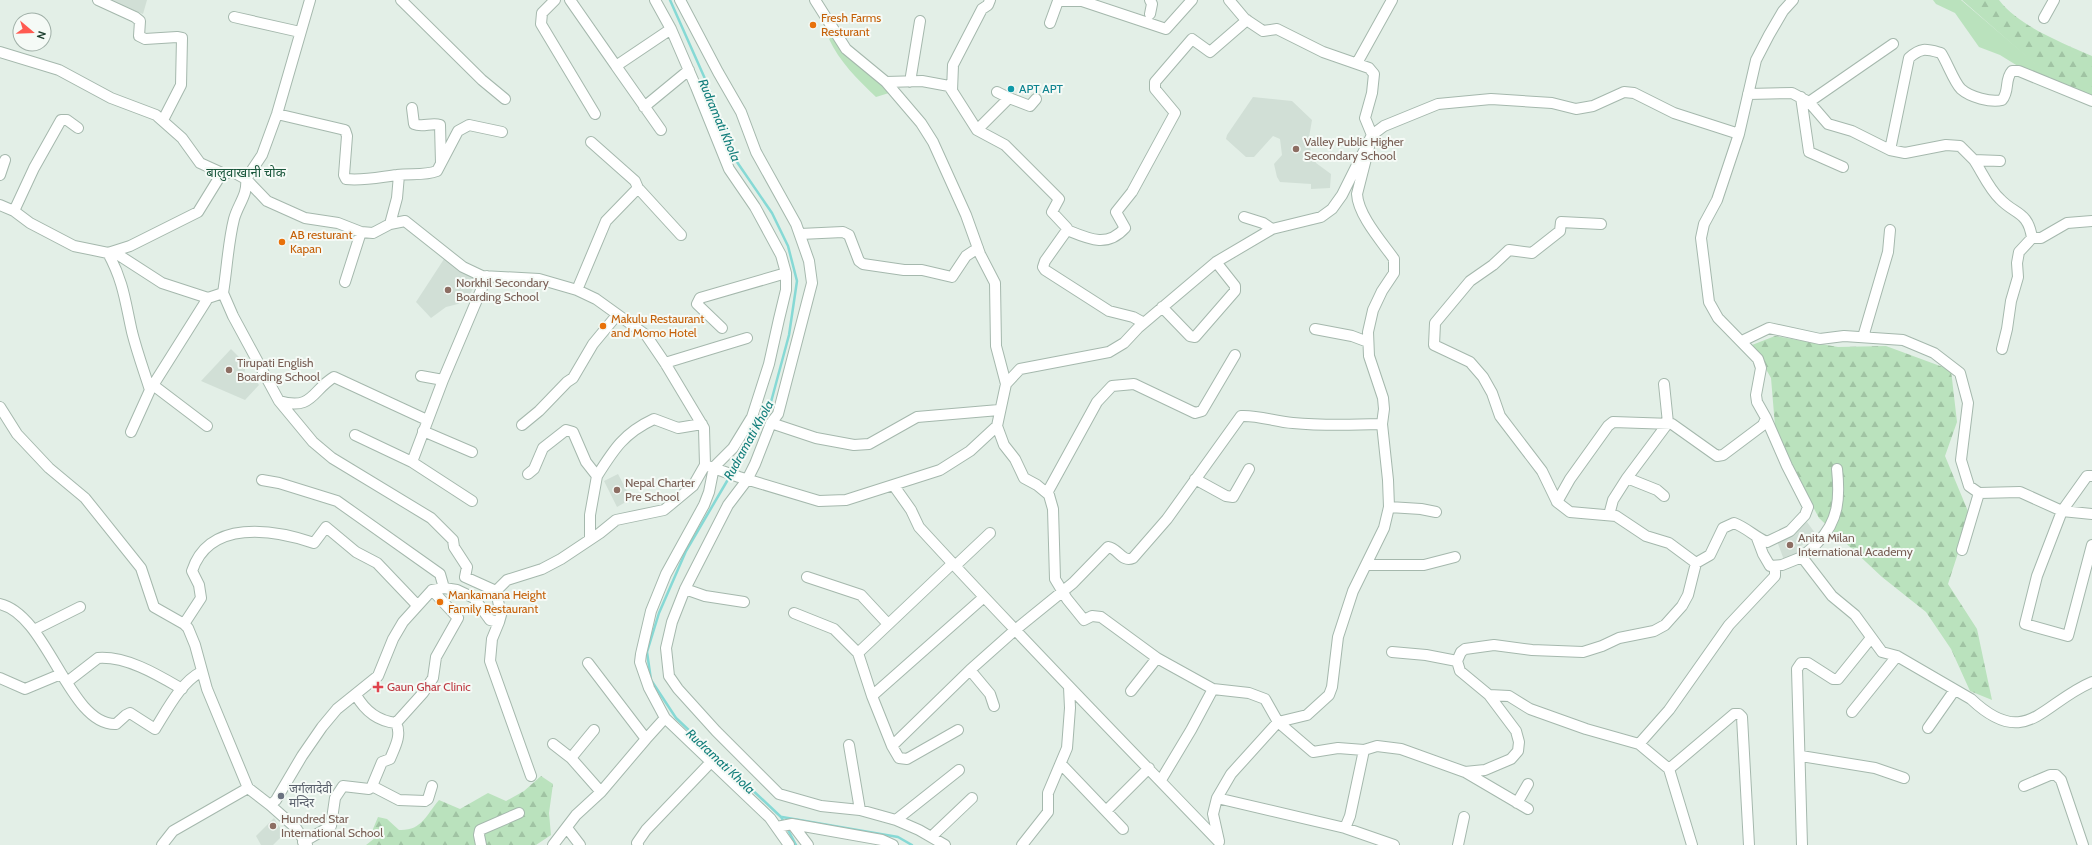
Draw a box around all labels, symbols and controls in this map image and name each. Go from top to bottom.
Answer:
place label: Fresh Farms Resturant [821,10,881,39]
north arrow [12,12,52,52]
marker: Fresh Farms Resturant [808,20,818,30]
text: N [34,29,49,41]
water label: Rudramati Khola [695,76,745,164]
place label: APT APT [1019,81,1064,96]
marker: APT APT [1006,84,1016,94]
place label: Valley Public Higher Secondary School [1304,134,1404,163]
marker: Valley Public Higher Secondary School [1291,144,1301,154]
district label: बालुवाखानी चोक [206,164,287,181]
place label: AB resturant Kapan [290,227,352,256]
marker: AB resturant Kapan [277,237,287,247]
place label: Norkhil Secondary Boarding School [456,275,549,304]
marker: Norkhil Secondary Boarding School [443,285,453,295]
place label: Makulu Restaurant and Momo Hotel [611,311,704,340]
marker: Makulu Restaurant and Momo Hotel [598,321,608,331]
place label: Tirupati English Boarding School [237,355,320,384]
marker: Tirupati English Boarding School [224,365,234,375]
water label: Rudramati Khola [720,397,776,483]
place label: Nepal Charter Pre School [625,475,695,504]
marker: Nepal Charter Pre School [612,485,622,495]
place label: Anita Milan International Academy [1798,530,1913,559]
marker: Anita Milan International Academy [1785,540,1795,550]
place label: Mankamana Height Family Restaurant [448,587,546,616]
marker: Mankamana Height Family Restaurant [435,597,445,607]
place label: Gaun Ghar Clinic [387,679,471,694]
marker: Gaun Ghar Clinic [372,681,384,693]
water label: Rudramati Khola [683,725,759,797]
place label: जर्गलादेवी मन्दिर [289,781,333,810]
marker: जर्गलादेवी मन्दिर [276,791,286,801]
place label: Hundred Star International School [281,811,383,840]
marker: Hundred Star International School [268,821,278,831]

